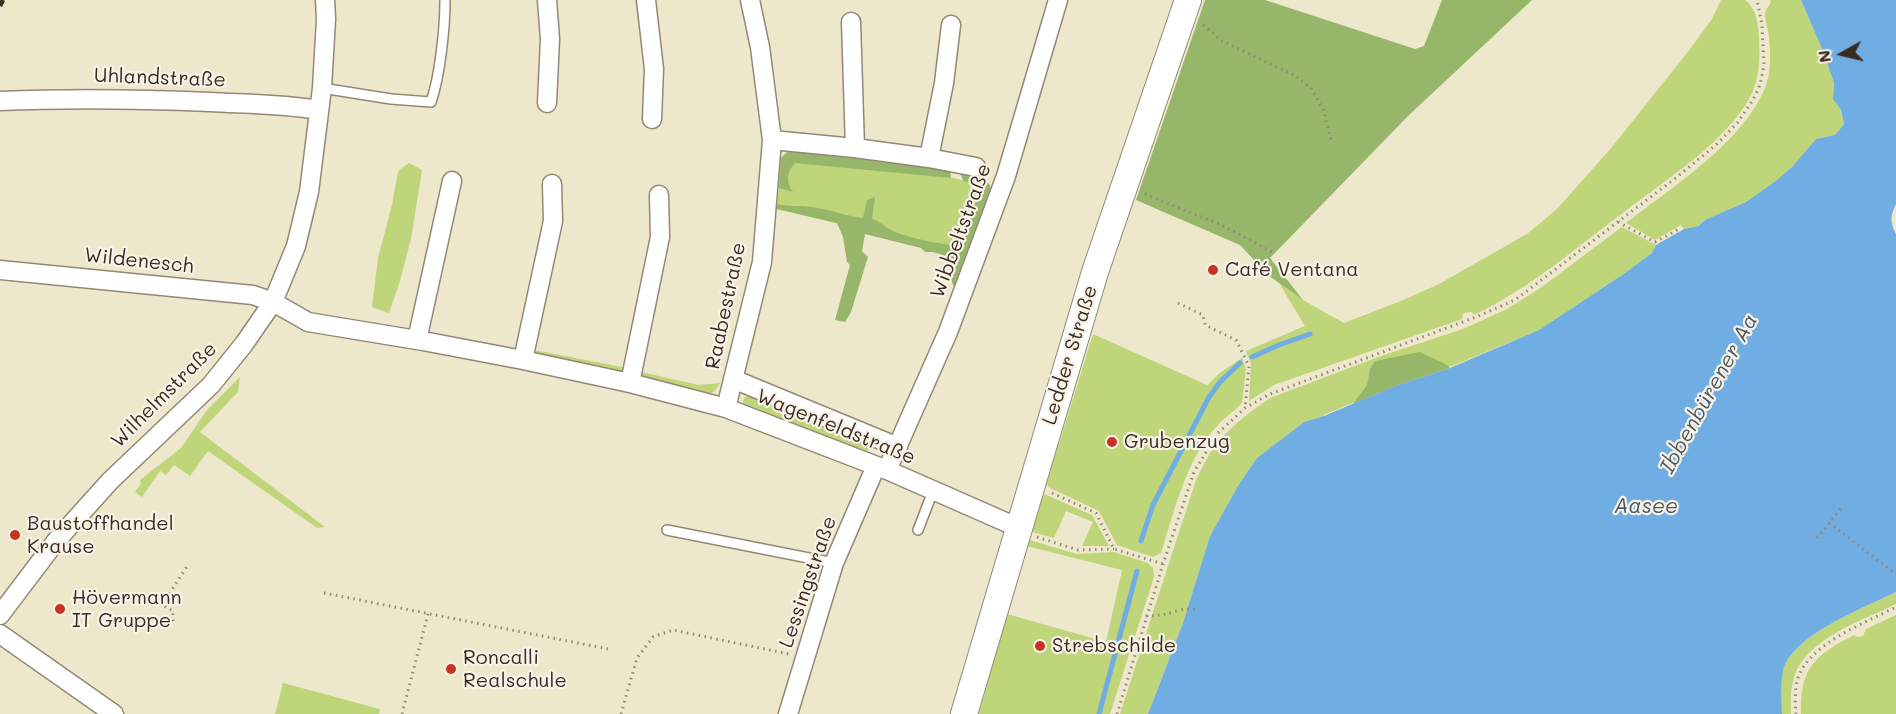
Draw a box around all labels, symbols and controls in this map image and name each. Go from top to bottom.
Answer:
north arrow [1812,24,1872,84]
text: N [1812,49,1835,64]
street label: Uhlandstraße [94,64,226,92]
street label: Wibbeltstraße [926,160,996,302]
street label: Raabestraße [701,240,751,372]
street label: Wildenesch [83,243,195,279]
place label: Café Ventana [1225,258,1359,282]
marker: Café Ventana [1206,263,1220,277]
street label: Ledder Straße [1037,282,1103,428]
water label: Ibbenbürener Aa [1655,310,1763,478]
street label: Wilhelmstraße [106,337,222,453]
street label: Wagenfeldstraße [753,384,919,470]
place label: Grubenzug [1124,430,1230,454]
marker: Grubenzug [1105,435,1119,449]
water label: Aasee [1614,494,1678,520]
place label: Baustoffhandel Krause [27,512,174,559]
street label: Lessingstraße [774,513,842,651]
marker: Baustoffhandel Krause [8,528,22,542]
place label: Hövermann IT Gruppe [72,586,182,633]
marker: Hövermann IT Gruppe [53,602,67,616]
place label: Strebschilde [1052,634,1176,658]
marker: Strebschilde [1033,639,1047,653]
place label: Roncalli Realschule [463,646,567,693]
marker: Roncalli Realschule [444,662,458,676]

